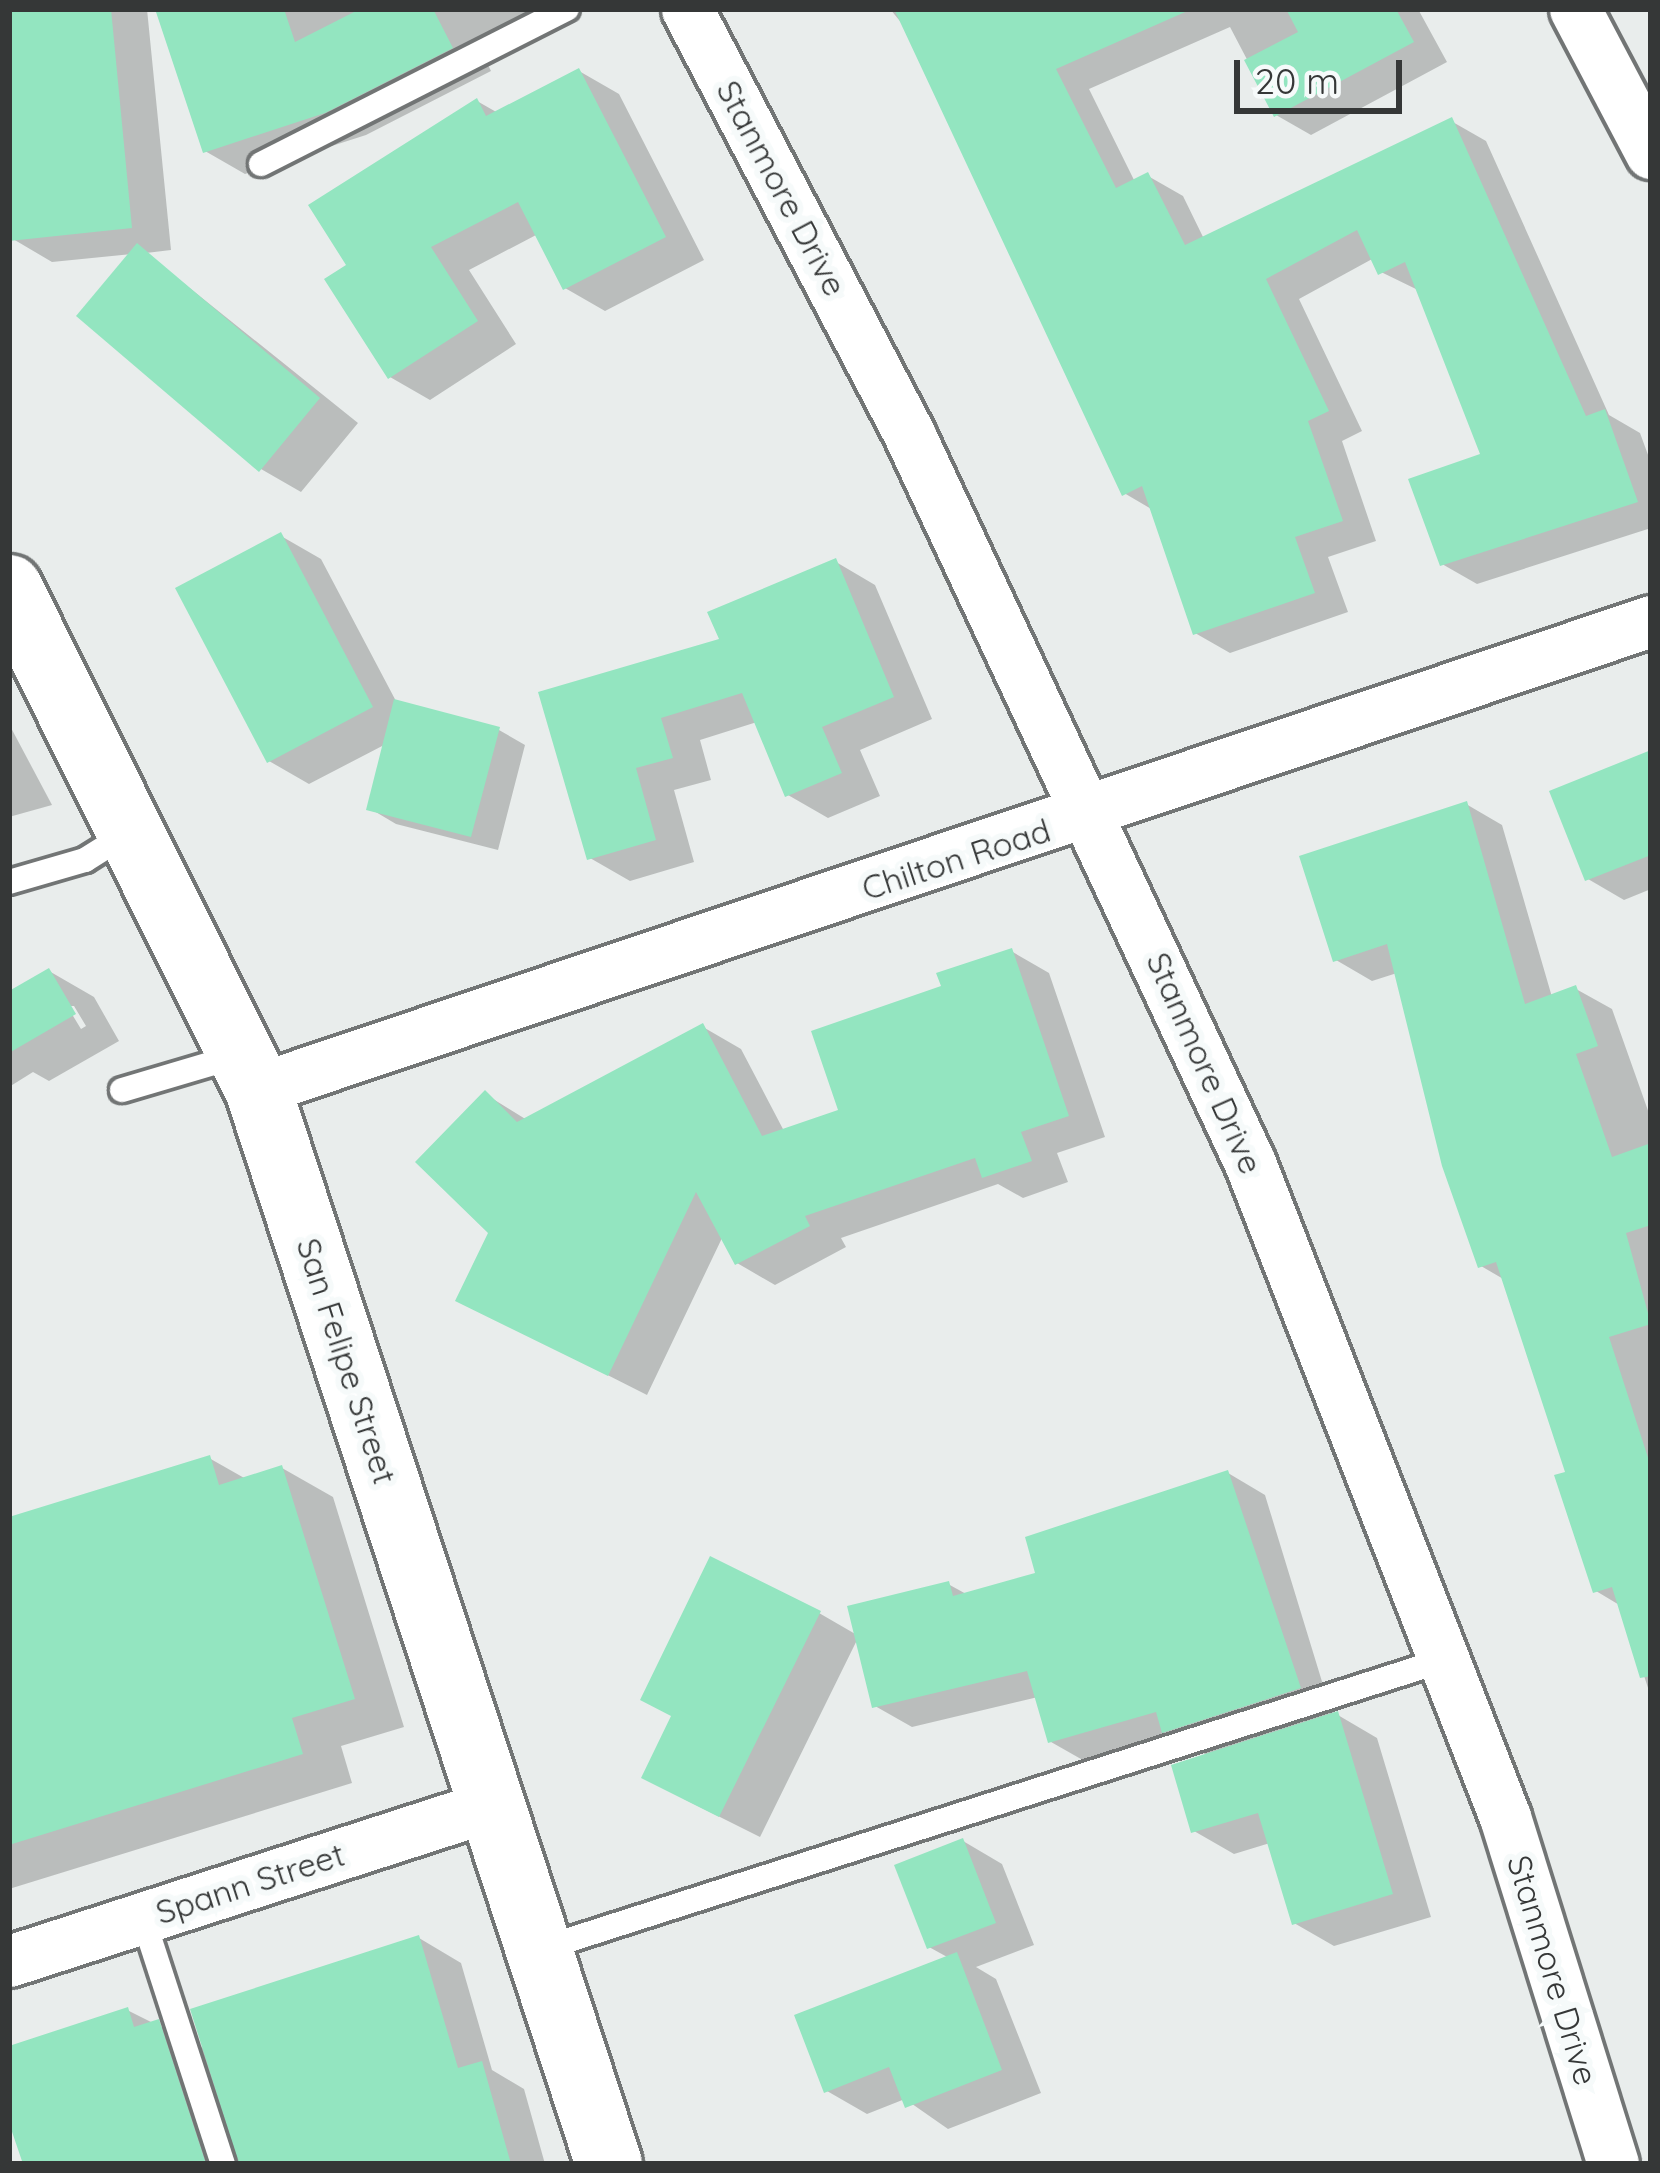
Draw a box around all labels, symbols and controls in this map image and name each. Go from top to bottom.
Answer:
scale bar [1240,36,1408,110]
text: 20 m [1255,58,1339,103]
street label: Stanmore Drive [709,74,855,302]
street label: Chilton Road [857,810,1055,908]
street label: Stanmore Drive [1139,946,1271,1180]
street label: San Felipe Street [289,1233,405,1489]
street label: Spann Street [151,1834,349,1932]
street label: Stanmore Drive [1499,1850,1607,2090]

